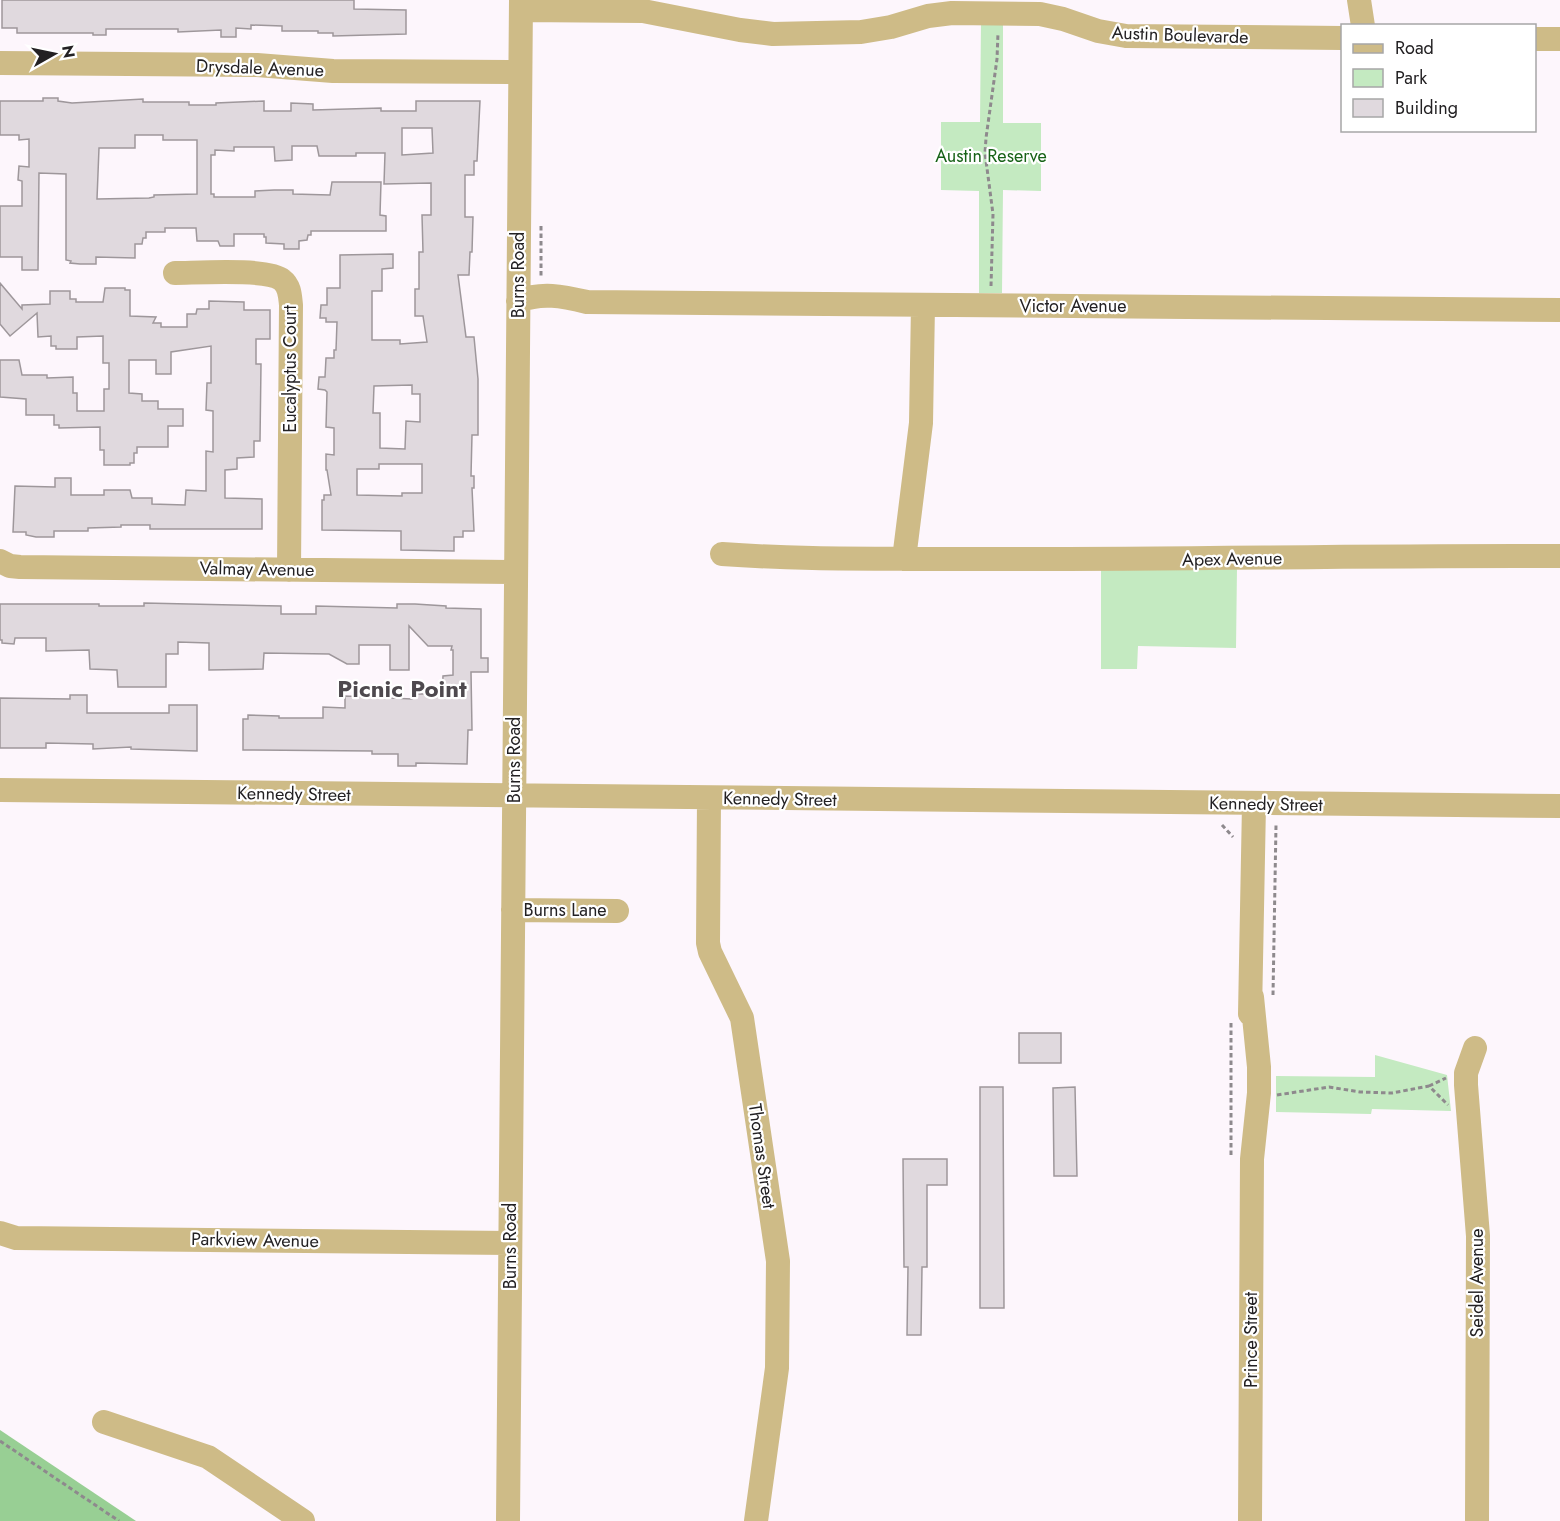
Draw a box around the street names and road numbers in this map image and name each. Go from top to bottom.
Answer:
street label: Austin Boulevarde [1111,20,1249,50]
street label: Drysdale Avenue [196,53,324,83]
street label: Burns Road [505,232,531,318]
street label: Victor Avenue [1020,293,1126,319]
street label: Eucalyptus Court [277,305,303,433]
street label: Apex Avenue [1182,545,1282,573]
street label: Valmay Avenue [199,555,315,583]
street label: Burns Road [501,717,527,803]
street label: Kennedy Street [237,780,352,808]
street label: Kennedy Street [723,785,838,813]
street label: Kennedy Street [1209,790,1324,818]
street label: Burns Lane [523,897,607,923]
street label: Thomas Street [742,1102,782,1211]
street label: Burns Road [497,1203,523,1289]
street label: Parkview Avenue [191,1226,319,1254]
street label: Seidel Avenue [1464,1229,1490,1337]
street label: Prince Street [1238,1291,1264,1388]

